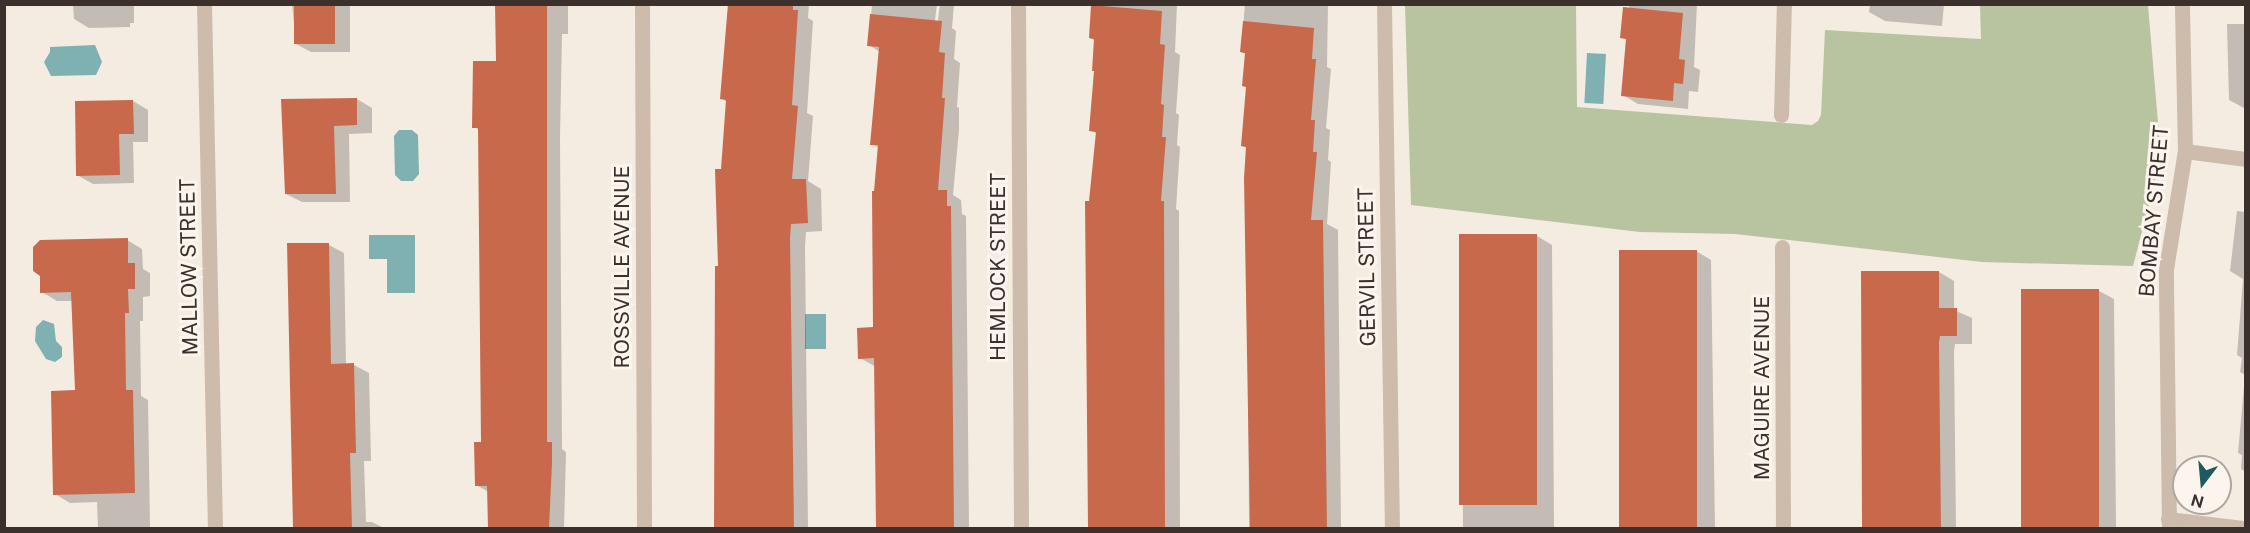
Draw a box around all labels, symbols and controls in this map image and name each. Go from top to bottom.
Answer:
street label: BOMBAY STREET [2134,124,2174,298]
street label: ROSSVILLE AVENUE [609,166,635,368]
street label: HEMLOCK STREET [985,173,1011,361]
street label: MALLOW STREET [175,178,203,356]
street label: GERVIL STREET [1353,187,1381,347]
street label: MAGUIRE AVENUE [1749,296,1775,480]
north arrow [2172,455,2232,515]
text: N [2189,490,2206,512]

